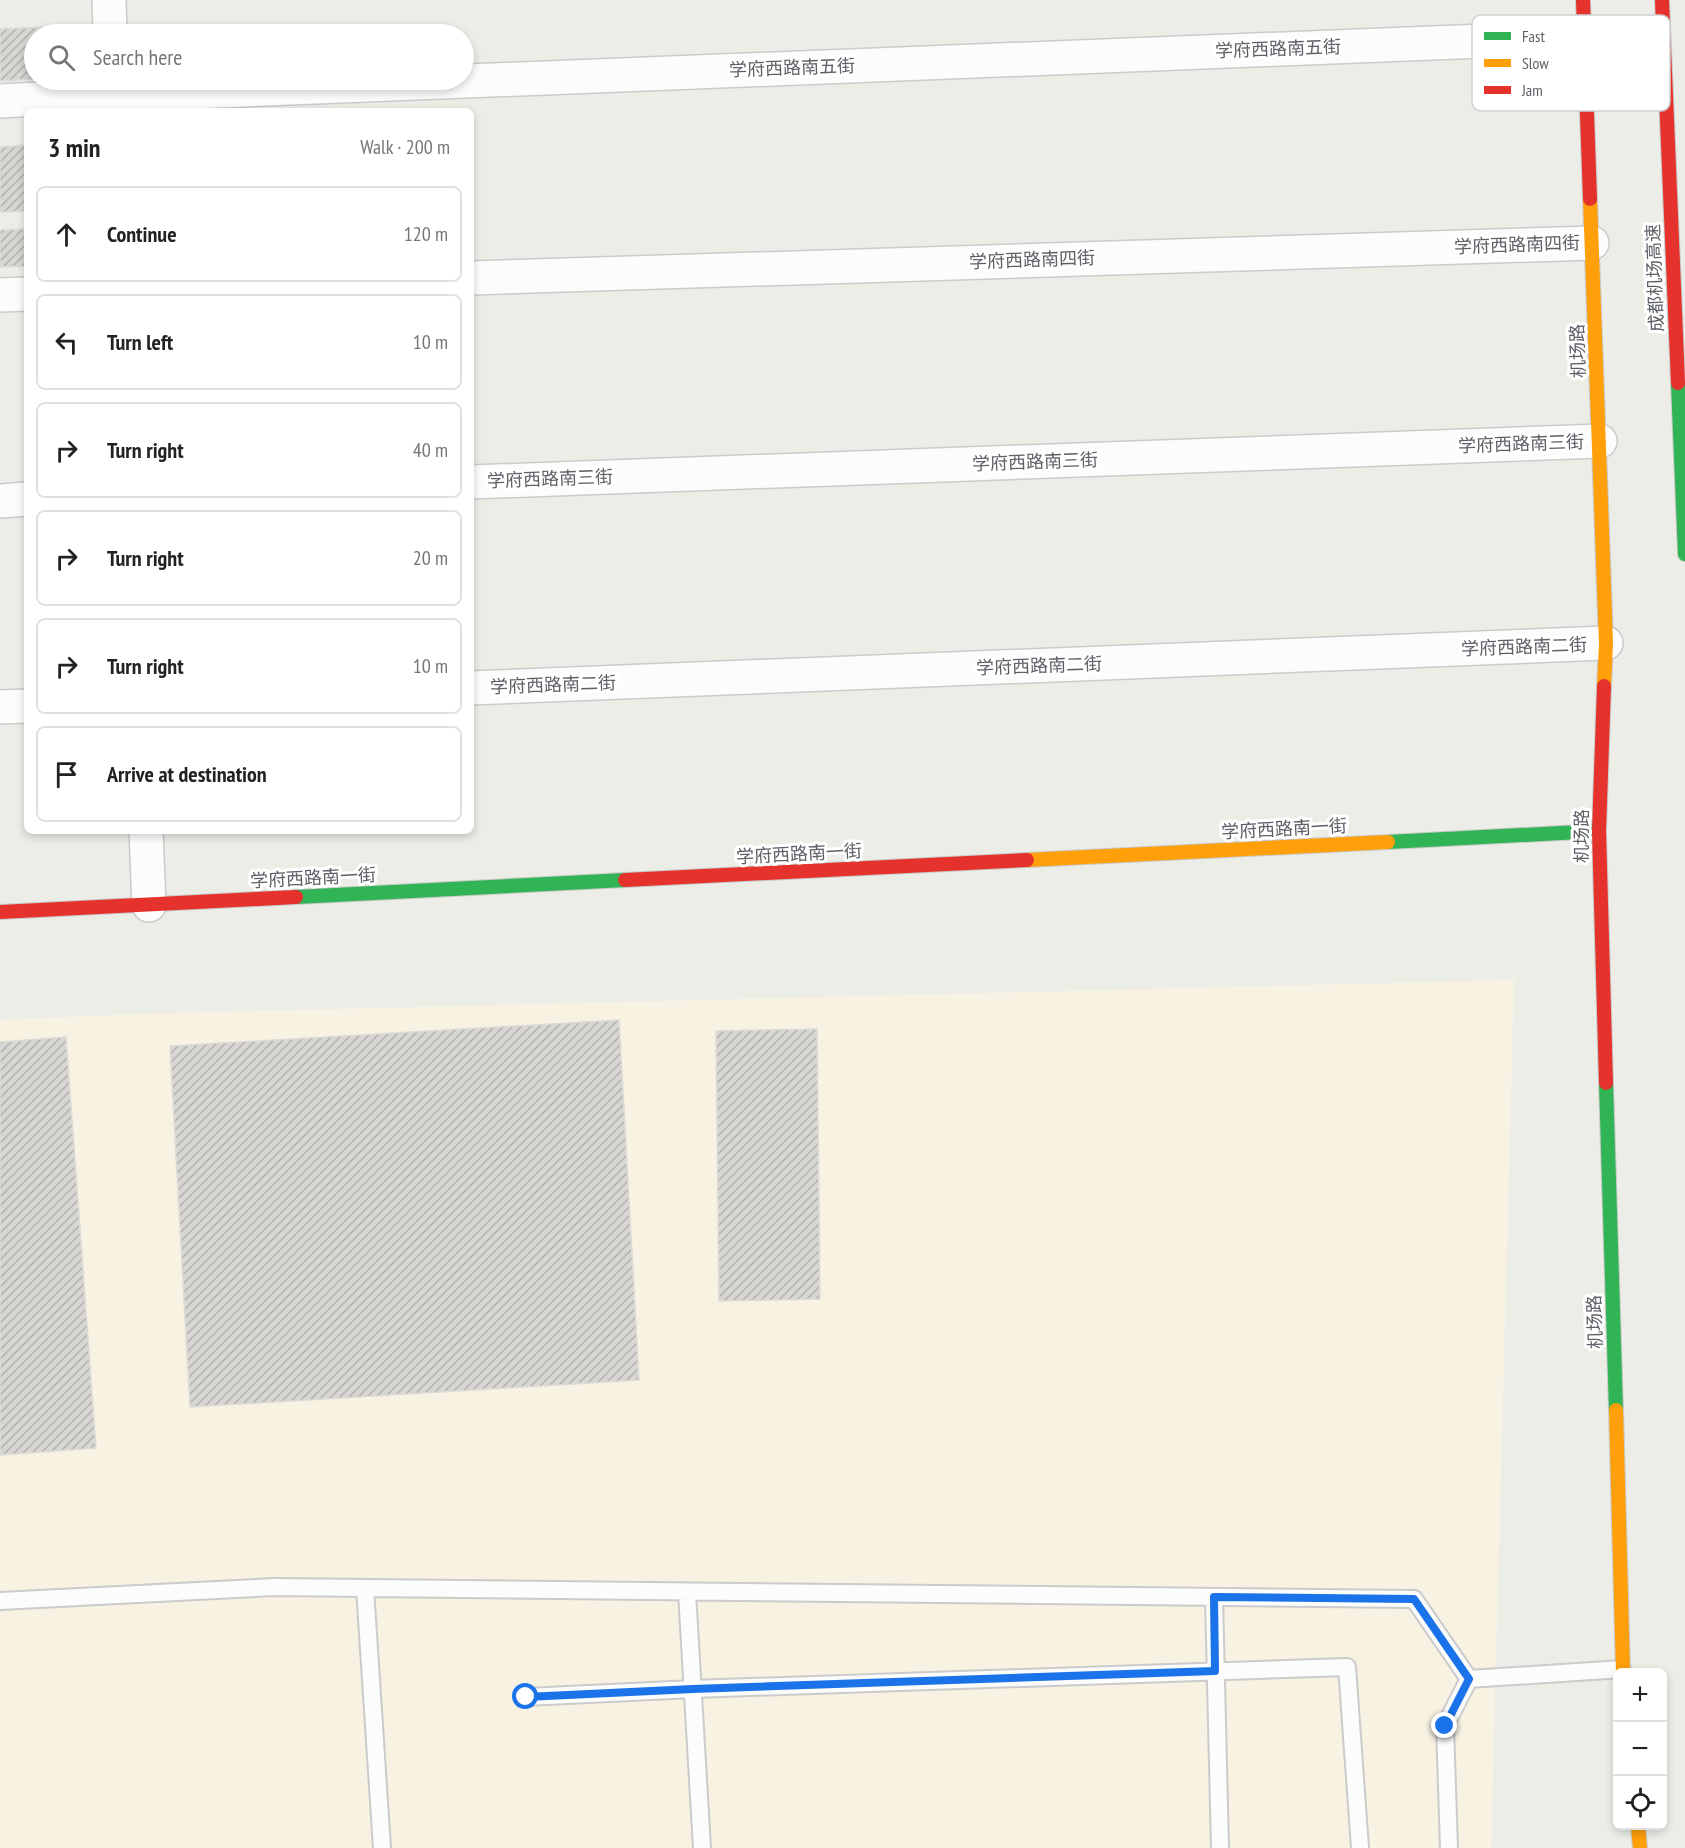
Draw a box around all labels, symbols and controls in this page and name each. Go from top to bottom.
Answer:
legend [1472,15,1670,111]
search box [24,24,474,90]
text: Fast [1522,26,1545,46]
street label: 学府西路南五街 [1215,35,1341,62]
icon: search [45,41,78,74]
text: Search here [93,43,182,71]
text: Slow [1522,53,1549,73]
street label: 学府西路南五街 [729,54,855,81]
text: Jam [1521,80,1543,100]
text: 3 min [48,131,101,164]
text: Walk · 200 m [360,134,450,160]
icon: ahead [50,218,83,251]
text: Continue [107,220,177,248]
text: 120 m [404,221,448,247]
street label: 成都机场高速 [1641,224,1668,332]
street label: 学府西路南四街 [1454,231,1580,258]
street label: 学府西路南四街 [969,246,1095,273]
street label: 机场路 [1565,324,1590,378]
icon: left [50,326,83,359]
text: Turn left [107,328,173,356]
text: 10 m [413,329,448,355]
street label: 学府西路南三街 [1458,430,1584,457]
icon: right [50,434,83,467]
text: Turn right [107,436,184,464]
text: 40 m [413,437,448,463]
street label: 学府西路南三街 [972,448,1098,475]
street label: 学府西路南三街 [487,465,613,492]
icon: right [50,542,83,575]
text: Turn right [107,544,184,572]
text: 20 m [413,545,448,571]
street label: 学府西路南二街 [1461,633,1587,660]
icon: right [50,650,83,683]
text: Turn right [107,652,184,680]
street label: 学府西路南二街 [976,652,1102,679]
text: 10 m [413,653,448,679]
street label: 学府西路南二街 [490,671,616,698]
icon: arrive [50,758,83,791]
text: Arrive at destination [107,760,267,788]
street label: 机场路 [1570,809,1593,863]
street label: 学府西路南一街 [1220,814,1347,843]
street label: 学府西路南一街 [735,839,862,868]
street label: 学府西路南一街 [249,863,376,892]
street label: 机场路 [1582,1295,1607,1349]
map controls [1613,1668,1667,1830]
button: + [1613,1668,1667,1722]
route start [512,1683,538,1709]
route end [1431,1712,1457,1738]
button: − [1613,1722,1667,1776]
button: locate [1613,1776,1667,1830]

